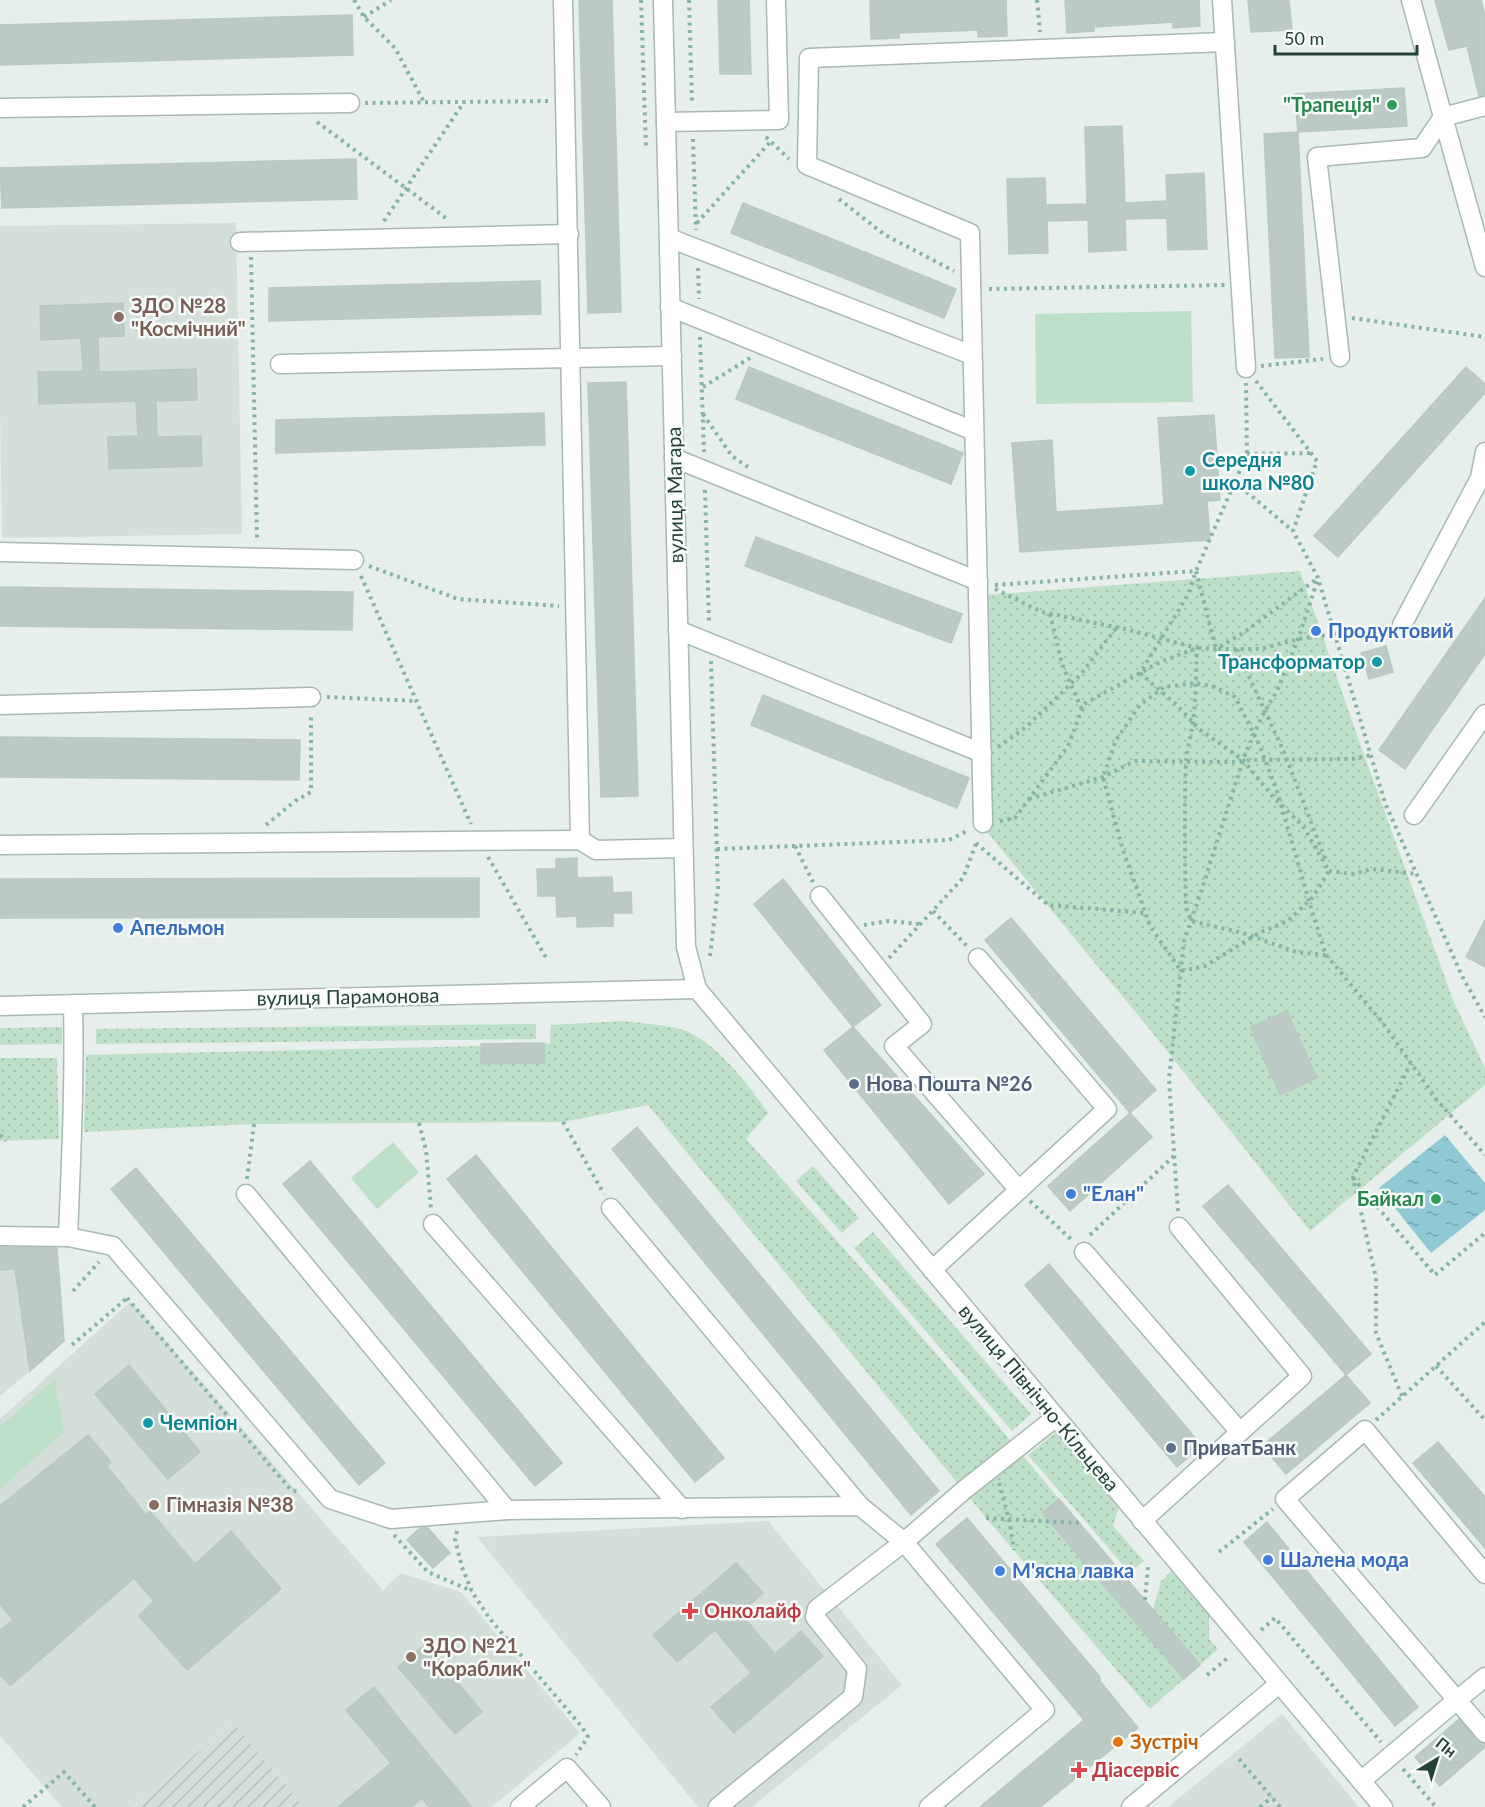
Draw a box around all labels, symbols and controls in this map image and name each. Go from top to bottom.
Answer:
scale bar [1275,18,1418,56]
text: 50 m [1284,27,1324,49]
place label: "Трапеція" [1283,92,1380,116]
marker: "Трапеція" [1385,98,1399,112]
place label: ЗДО №28 "Космічний" [131,293,246,340]
marker: ЗДО №28 "Космічний" [112,310,126,324]
street label: вулиця Магара [661,426,687,564]
place label: Середня школа №80 [1202,447,1314,494]
marker: Середня школа №80 [1183,464,1197,478]
place label: Продуктовий [1328,618,1454,642]
marker: Продуктовий [1309,624,1323,638]
place label: Трансформатор [1218,649,1365,673]
marker: Трансформатор [1370,655,1384,669]
place label: Апельмон [129,915,225,939]
marker: Апельмон [111,921,125,935]
street label: вулиця Парамонова [256,982,440,1010]
place label: Нова Пошта №26 [866,1071,1032,1095]
marker: Нова Пошта №26 [847,1077,861,1091]
place label: "Елан" [1083,1181,1144,1205]
place label: Байкал [1357,1186,1424,1210]
marker: "Елан" [1064,1187,1078,1201]
marker: Байкал [1429,1192,1443,1206]
street label: вулиця Північно-Кільцева [954,1299,1125,1496]
place label: Чемпіон [160,1410,238,1434]
marker: Чемпіон [141,1416,155,1430]
place label: ПриватБанк [1183,1435,1296,1459]
marker: ПриватБанк [1164,1441,1178,1455]
place label: Гімназія №38 [166,1492,294,1516]
marker: Гімназія №38 [147,1498,161,1512]
place label: Шалена мода [1280,1547,1409,1571]
marker: Шалена мода [1261,1553,1275,1567]
place label: М'ясна лавка [1012,1558,1134,1582]
marker: М'ясна лавка [993,1564,1007,1578]
place label: Онколайф [704,1598,802,1622]
marker: Онколайф [681,1602,699,1620]
place label: ЗДО №21 "Кораблик" [423,1633,531,1680]
marker: ЗДО №21 "Кораблик" [404,1650,418,1664]
place label: Зустрiч [1130,1729,1199,1753]
north arrow [1407,1729,1467,1789]
text: Пн [1432,1733,1461,1761]
marker: Зустрiч [1111,1735,1125,1749]
place label: Діасервіс [1092,1757,1180,1781]
marker: Діасервіс [1070,1761,1088,1779]

